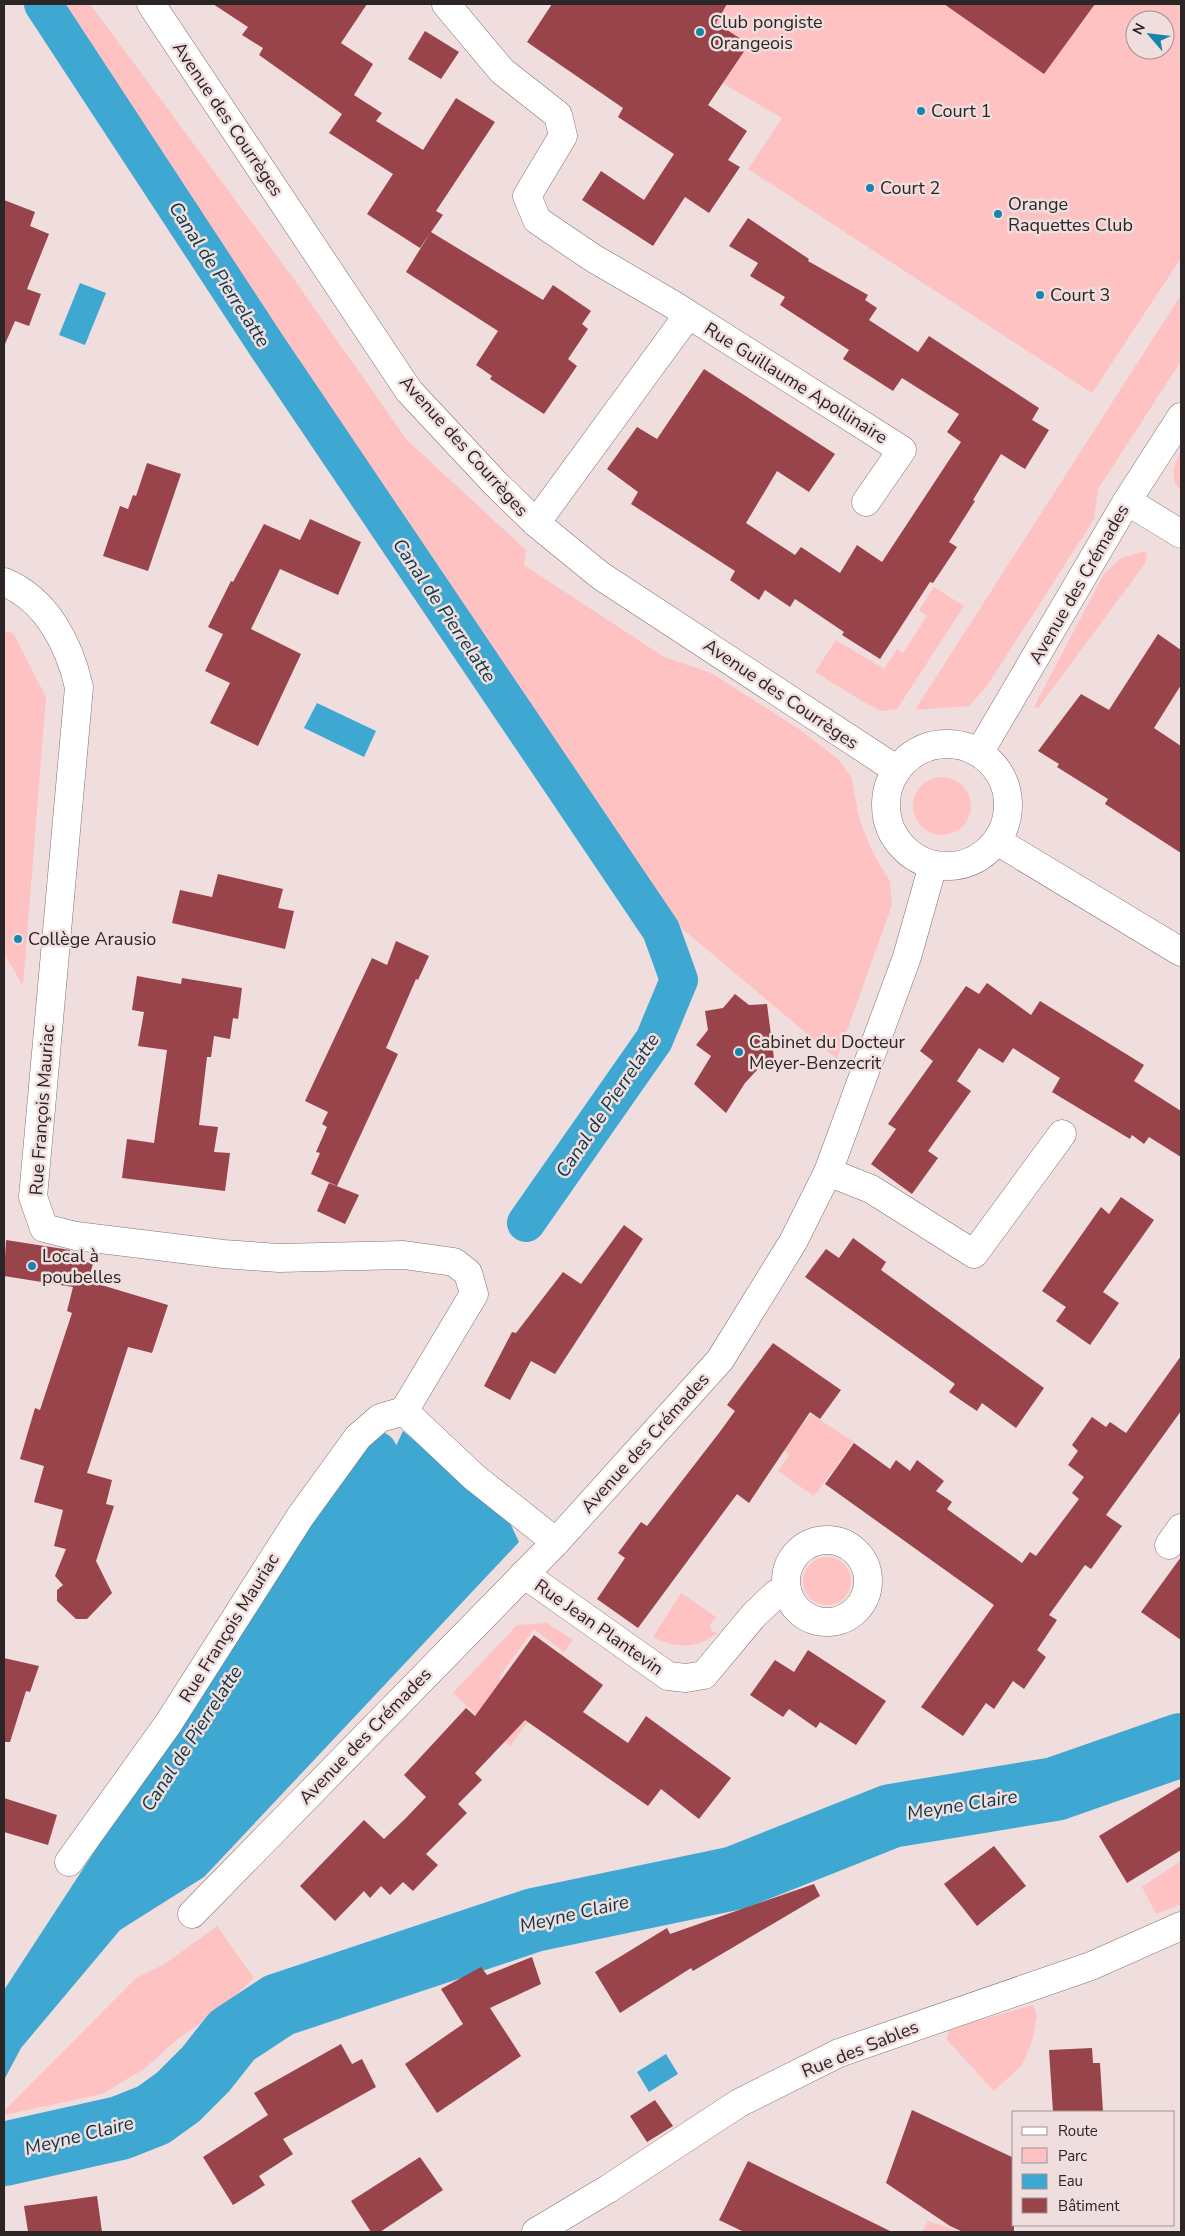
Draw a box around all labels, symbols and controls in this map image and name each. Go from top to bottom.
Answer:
place label: Club pongiste Orangeois [710,10,822,55]
north arrow [1125,10,1175,60]
text: N [1128,20,1150,38]
marker: Club pongiste Orangeois [694,26,706,38]
street label: Avenue des Courrèges [167,37,289,201]
place label: Court 1 [931,99,991,123]
marker: Court 1 [915,105,927,117]
place label: Court 2 [880,176,940,200]
marker: Court 2 [864,182,876,194]
place label: Orange Raquettes Club [1008,192,1133,237]
water label: Canal de Pierrelatte [162,197,276,352]
marker: Orange Raquettes Club [992,208,1004,220]
place label: Court 3 [1050,283,1110,307]
marker: Court 3 [1034,289,1046,301]
street label: Rue Guillaume Apollinaire [700,317,892,449]
street label: Avenue des Courrèges [394,370,534,522]
street label: Avenue des Crémades [1023,500,1135,668]
water label: Canal de Pierrelatte [386,533,502,688]
street label: Avenue des Courrèges [699,633,863,755]
place label: Collège Arausio [28,927,156,951]
marker: Collège Arausio [12,933,24,945]
street label: Rue François Mauriac [24,1024,60,1196]
water label: Canal de Pierrelatte [550,1028,666,1183]
place label: Cabinet du Docteur Meyer-Benzecrit [749,1030,906,1075]
marker: Cabinet du Docteur Meyer-Benzecrit [733,1046,745,1058]
place label: Local à poubelles [42,1244,121,1289]
marker: Local à poubelles [26,1260,38,1272]
street label: Avenue des Crémades [576,1368,714,1518]
street label: Rue François Mauriac [173,1549,285,1707]
street label: Rue Jean Plantevin [530,1574,668,1680]
water label: Canal de Pierrelatte [135,1661,249,1816]
street label: Avenue des Crémades [294,1663,436,1809]
water label: Meyne Claire [905,1783,1019,1827]
water label: Meyne Claire [517,1889,631,1939]
street label: Rue des Sables [798,2015,922,2083]
water label: Meyne Claire [22,2110,136,2162]
legend [1012,2111,1175,2226]
text: Route [1058,2121,1098,2141]
text: Parc [1058,2146,1087,2166]
text: Eau [1058,2171,1083,2191]
text: Bâtiment [1058,2196,1120,2216]

